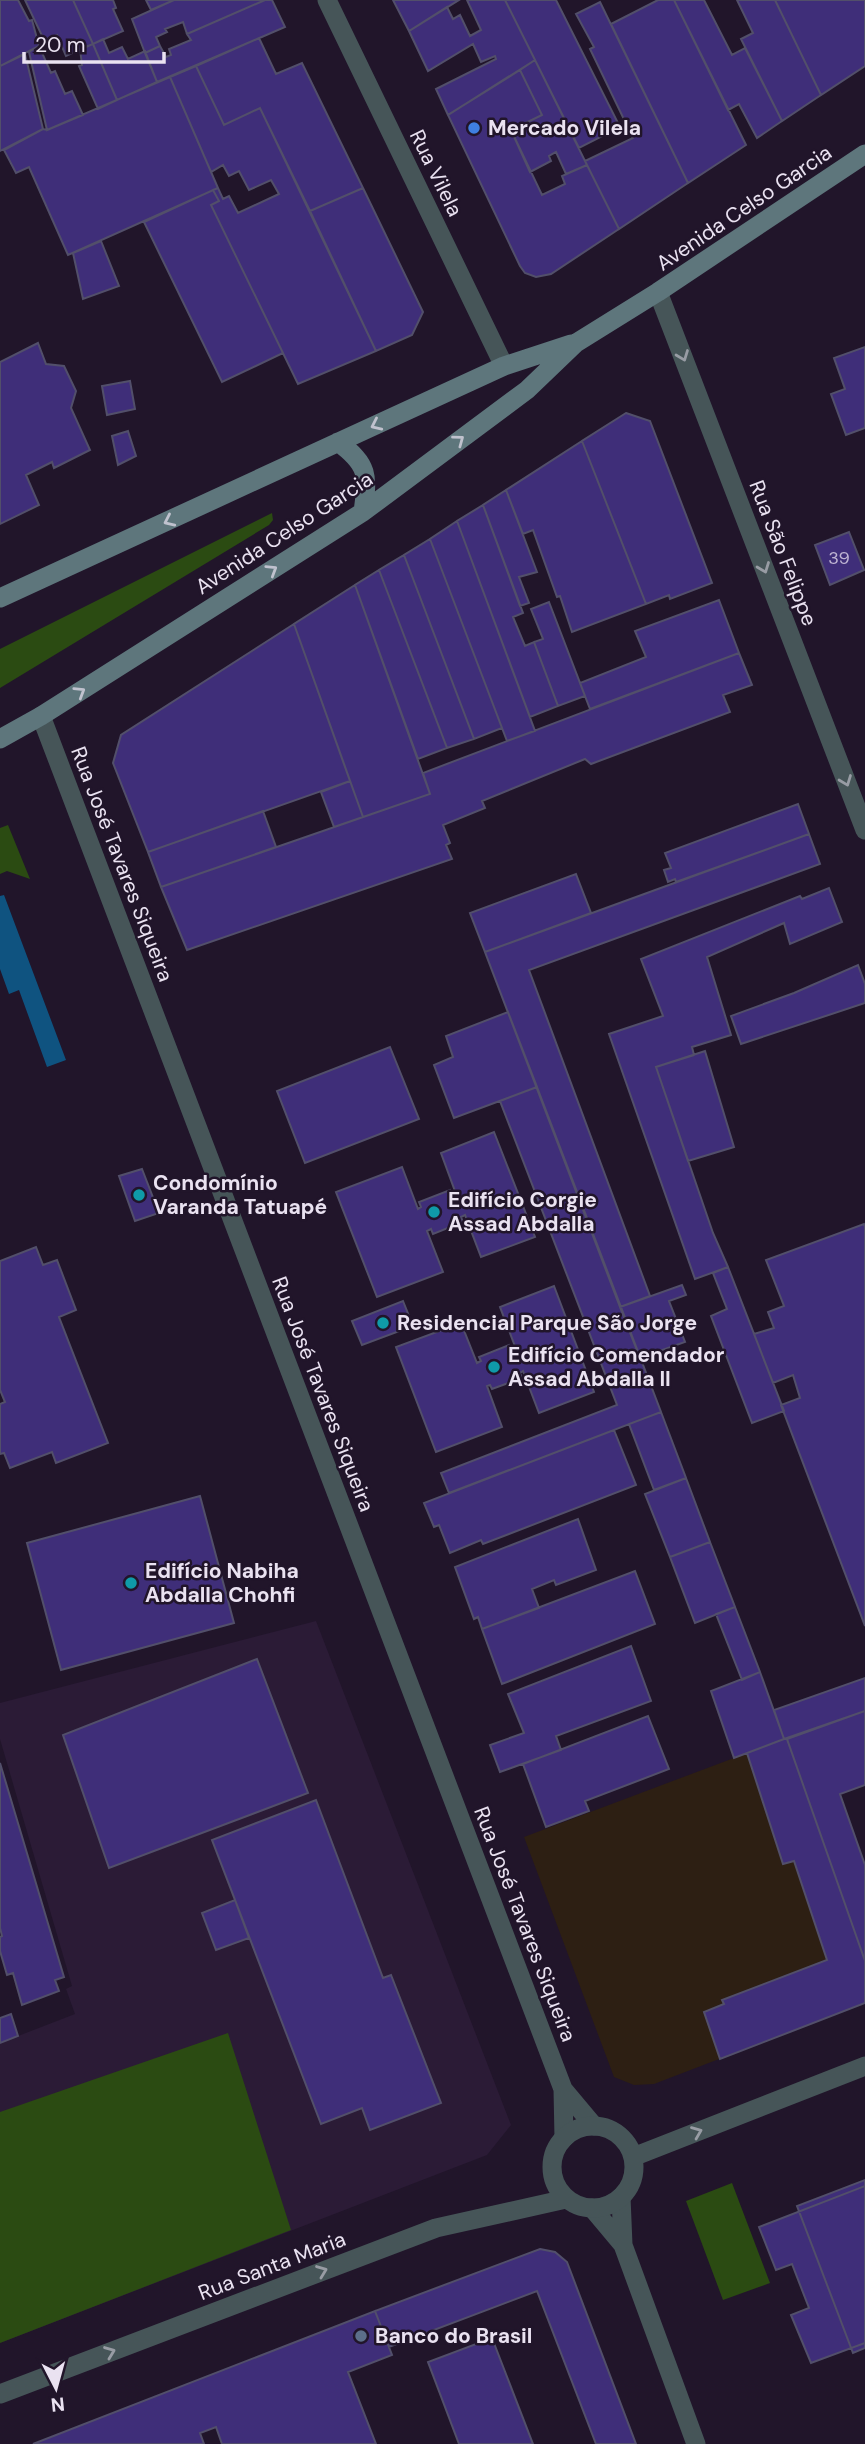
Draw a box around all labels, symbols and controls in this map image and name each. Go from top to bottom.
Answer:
scale bar [24,21,164,65]
text: 20 m [35,31,86,59]
place label: Mercado Vilela [488,114,641,142]
marker: Mercado Vilela [466,120,482,136]
street label: Rua Vilela [403,125,469,221]
street label: Avenida Celso Garcia [651,139,837,277]
one-way arrow [674,349,688,361]
one-way arrow [370,417,383,431]
one-way arrow [451,436,464,449]
street label: Avenida Celso Garcia [190,465,378,601]
street label: Rua São Felippe [742,476,824,630]
one-way arrow [164,512,176,526]
house number: 39 [828,546,850,570]
one-way arrow [756,562,770,574]
one-way arrow [264,565,277,578]
one-way arrow [72,687,85,700]
street label: Rua José Tavares Siqueira [64,742,180,986]
one-way arrow [838,774,852,786]
place label: Condomínio Varanda Tatuapé [153,1169,327,1221]
place label: Edifício Corgie Assad Abdalla [448,1186,597,1238]
marker: Condomínio Varanda Tatuapé [131,1187,147,1203]
marker: Edifício Corgie Assad Abdalla [426,1204,442,1220]
street label: Rua José Tavares Siqueira [265,1272,381,1516]
place label: Residencial Parque São Jorge [397,1309,697,1337]
marker: Residencial Parque São Jorge [375,1315,391,1331]
place label: Edifício Comendador Assad Abdalla II [508,1341,725,1393]
marker: Edifício Comendador Assad Abdalla II [486,1359,502,1375]
place label: Edifício Nabiha Abdalla Chohfi [145,1557,299,1609]
marker: Edifício Nabiha Abdalla Chohfi [123,1575,139,1591]
street label: Rua José Tavares Siqueira [467,1802,583,2046]
one-way arrow [690,2127,702,2141]
street label: Rua Santa Maria [194,2225,350,2307]
one-way arrow [316,2266,328,2280]
place label: Banco do Brasil [375,2322,532,2350]
marker: Banco do Brasil [353,2328,369,2344]
one-way arrow [103,2347,115,2361]
north arrow [21,2353,91,2423]
text: N [50,2391,66,2418]

